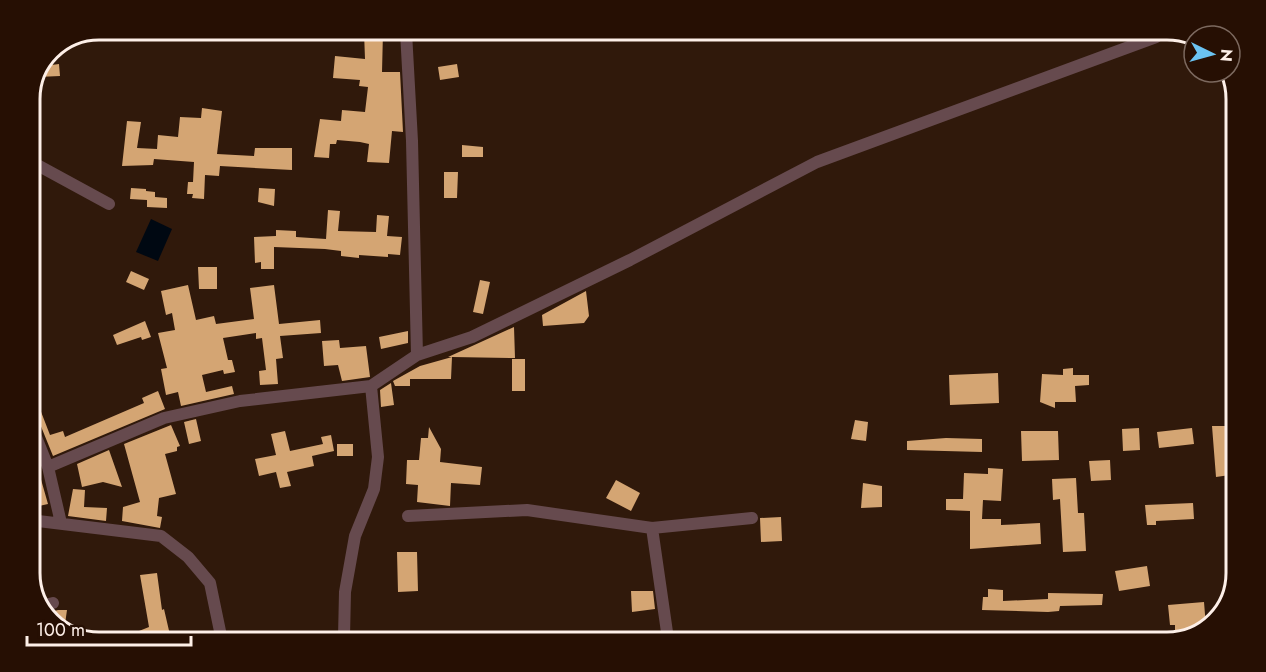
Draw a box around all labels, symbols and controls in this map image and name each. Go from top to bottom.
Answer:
north arrow [1182,24,1242,84]
text: N [1214,48,1238,63]
scale bar [27,609,190,647]
text: 100 m [36,617,85,643]

